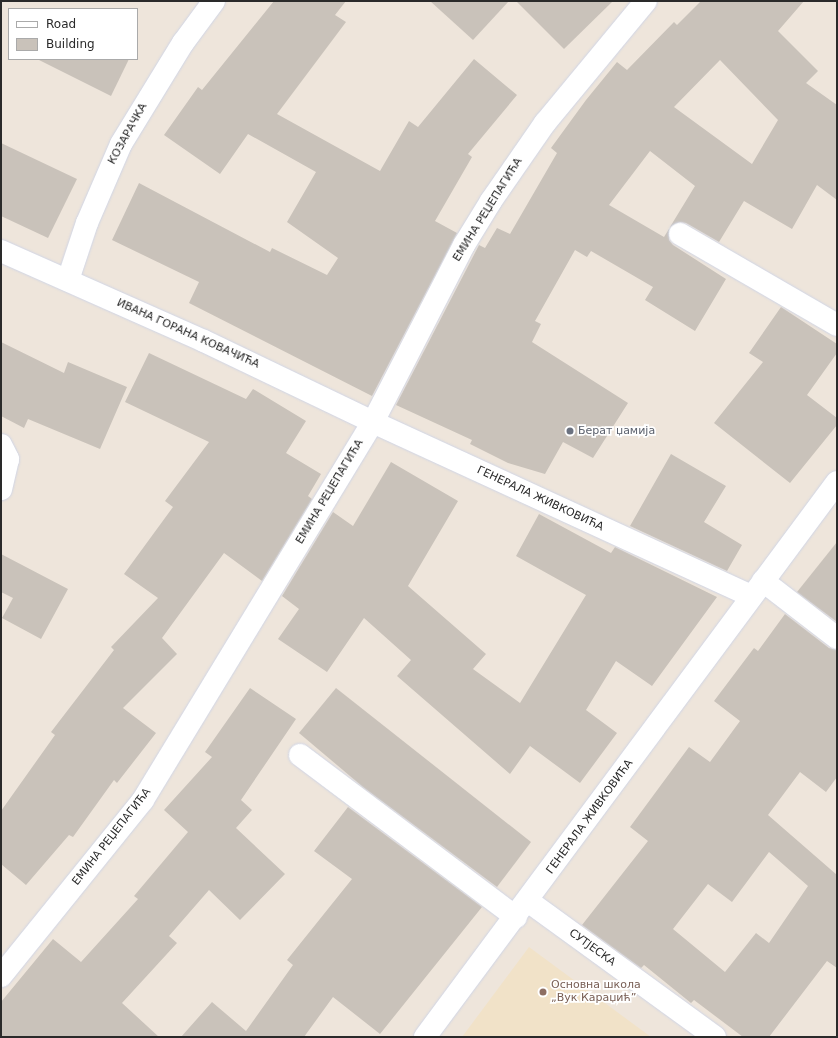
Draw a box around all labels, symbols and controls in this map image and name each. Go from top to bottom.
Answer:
legend [8,8,138,60]
text: Road [46,17,76,31]
text: Building [46,37,95,51]
street label: КОЗАРАЧКА [106,101,150,167]
street label: ЕМИНА РЕЏЕПАГИЋА [451,156,525,264]
street label: ИВАНА ГОРАНА КОВАЧИЋА [115,296,261,372]
place label: Берат џамија [578,424,655,438]
marker: Берат џамија [565,426,575,436]
street label: ЕМИНА РЕЏЕПАГИЋА [294,437,366,547]
street label: ГЕНЕРАЛА ЖИВКОВИЋА [475,464,605,534]
street label: ГЕНЕРАЛА ЖИВКОВИЋА [544,757,636,877]
street label: ЕМИНА РЕЏЕПАГИЋА [70,786,154,888]
street label: СУТЈЕСКА [566,927,618,969]
place label: Основна школа „Вук Караџић” [551,979,641,1005]
marker: Основна школа „Вук Караџић” [538,987,548,997]

